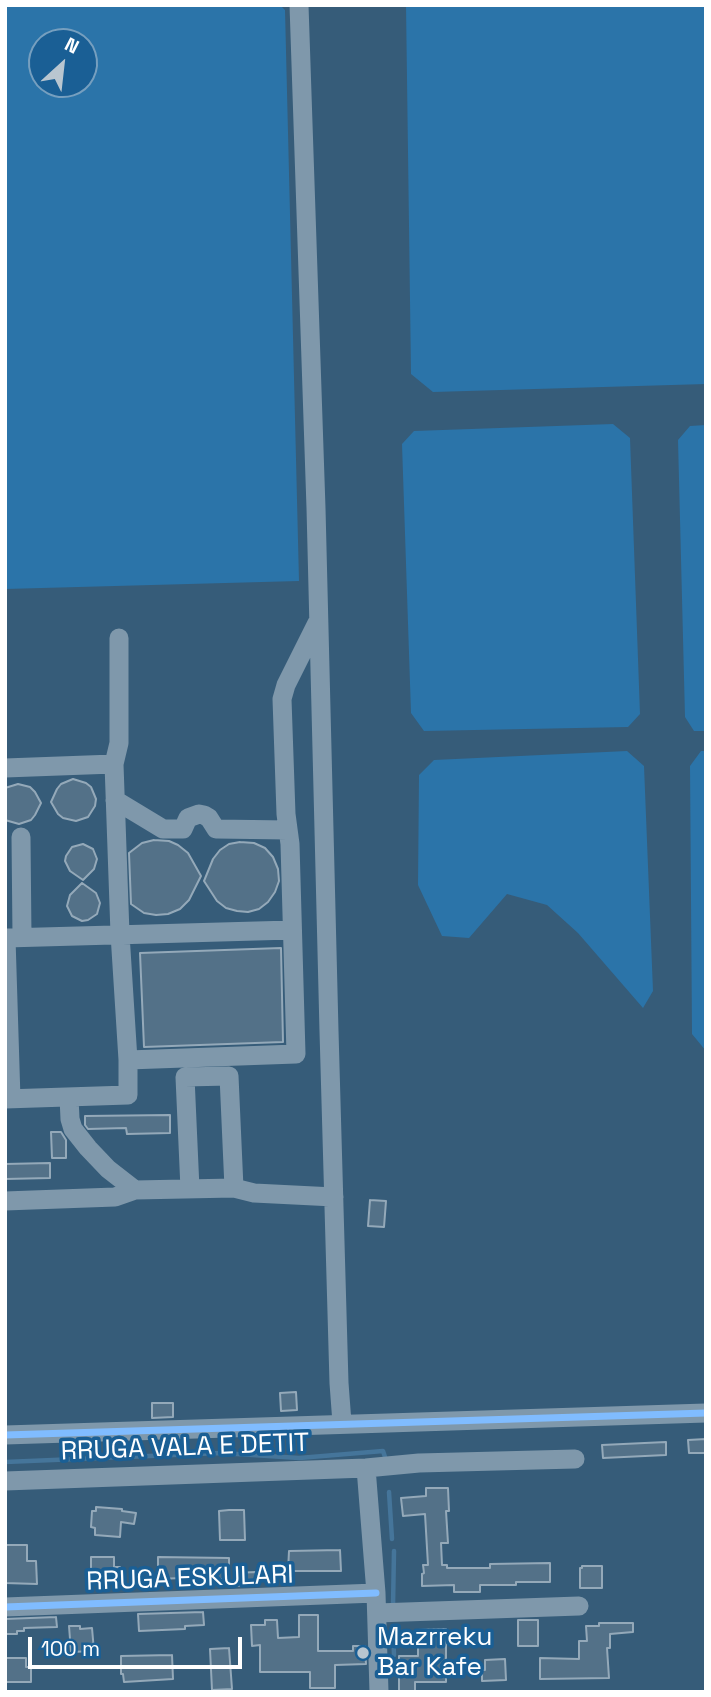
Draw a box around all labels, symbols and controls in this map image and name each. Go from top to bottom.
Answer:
north arrow [28,28,98,98]
text: N [60,32,83,60]
street label: RRUGA VALA E DETIT [60,1428,310,1468]
street label: RRUGA ESKULARI [86,1560,294,1598]
place label: Mazrreku Bar Kafe [377,1622,492,1684]
scale bar [32,1624,245,1668]
text: 100 m [41,1635,100,1662]
marker: Mazrreku Bar Kafe [355,1645,371,1661]

